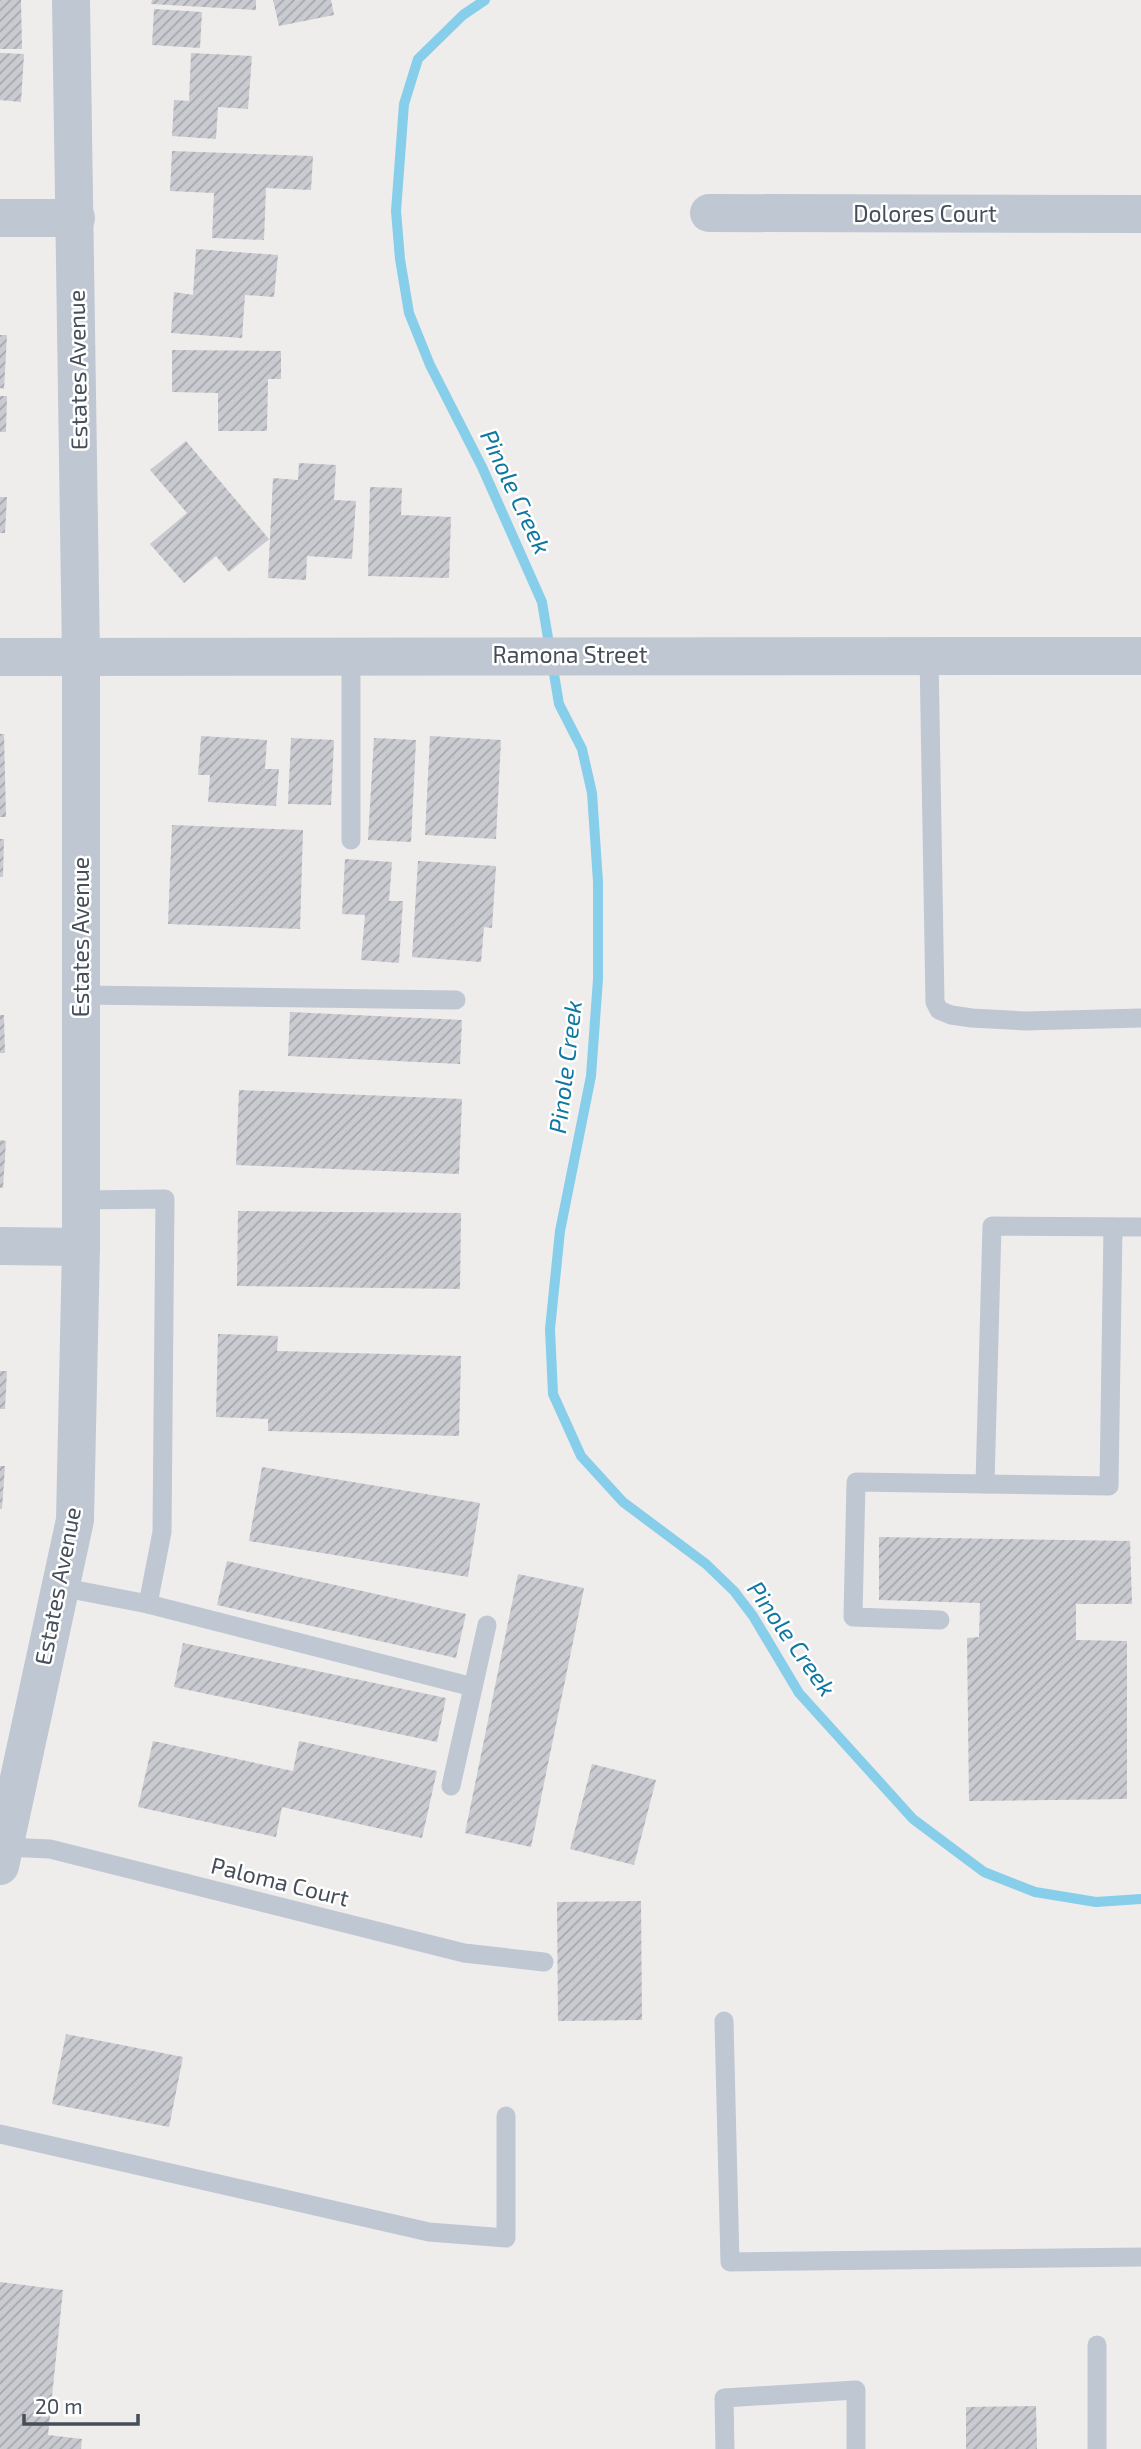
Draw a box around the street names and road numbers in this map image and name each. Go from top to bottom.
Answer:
street label: Dolores Court [853,199,997,227]
street label: Estates Avenue [62,290,92,450]
street label: Ramona Street [492,640,648,668]
street label: Estates Avenue [66,857,94,1017]
street label: Estates Avenue [28,1504,86,1667]
street label: Paloma Court [208,1850,352,1912]

